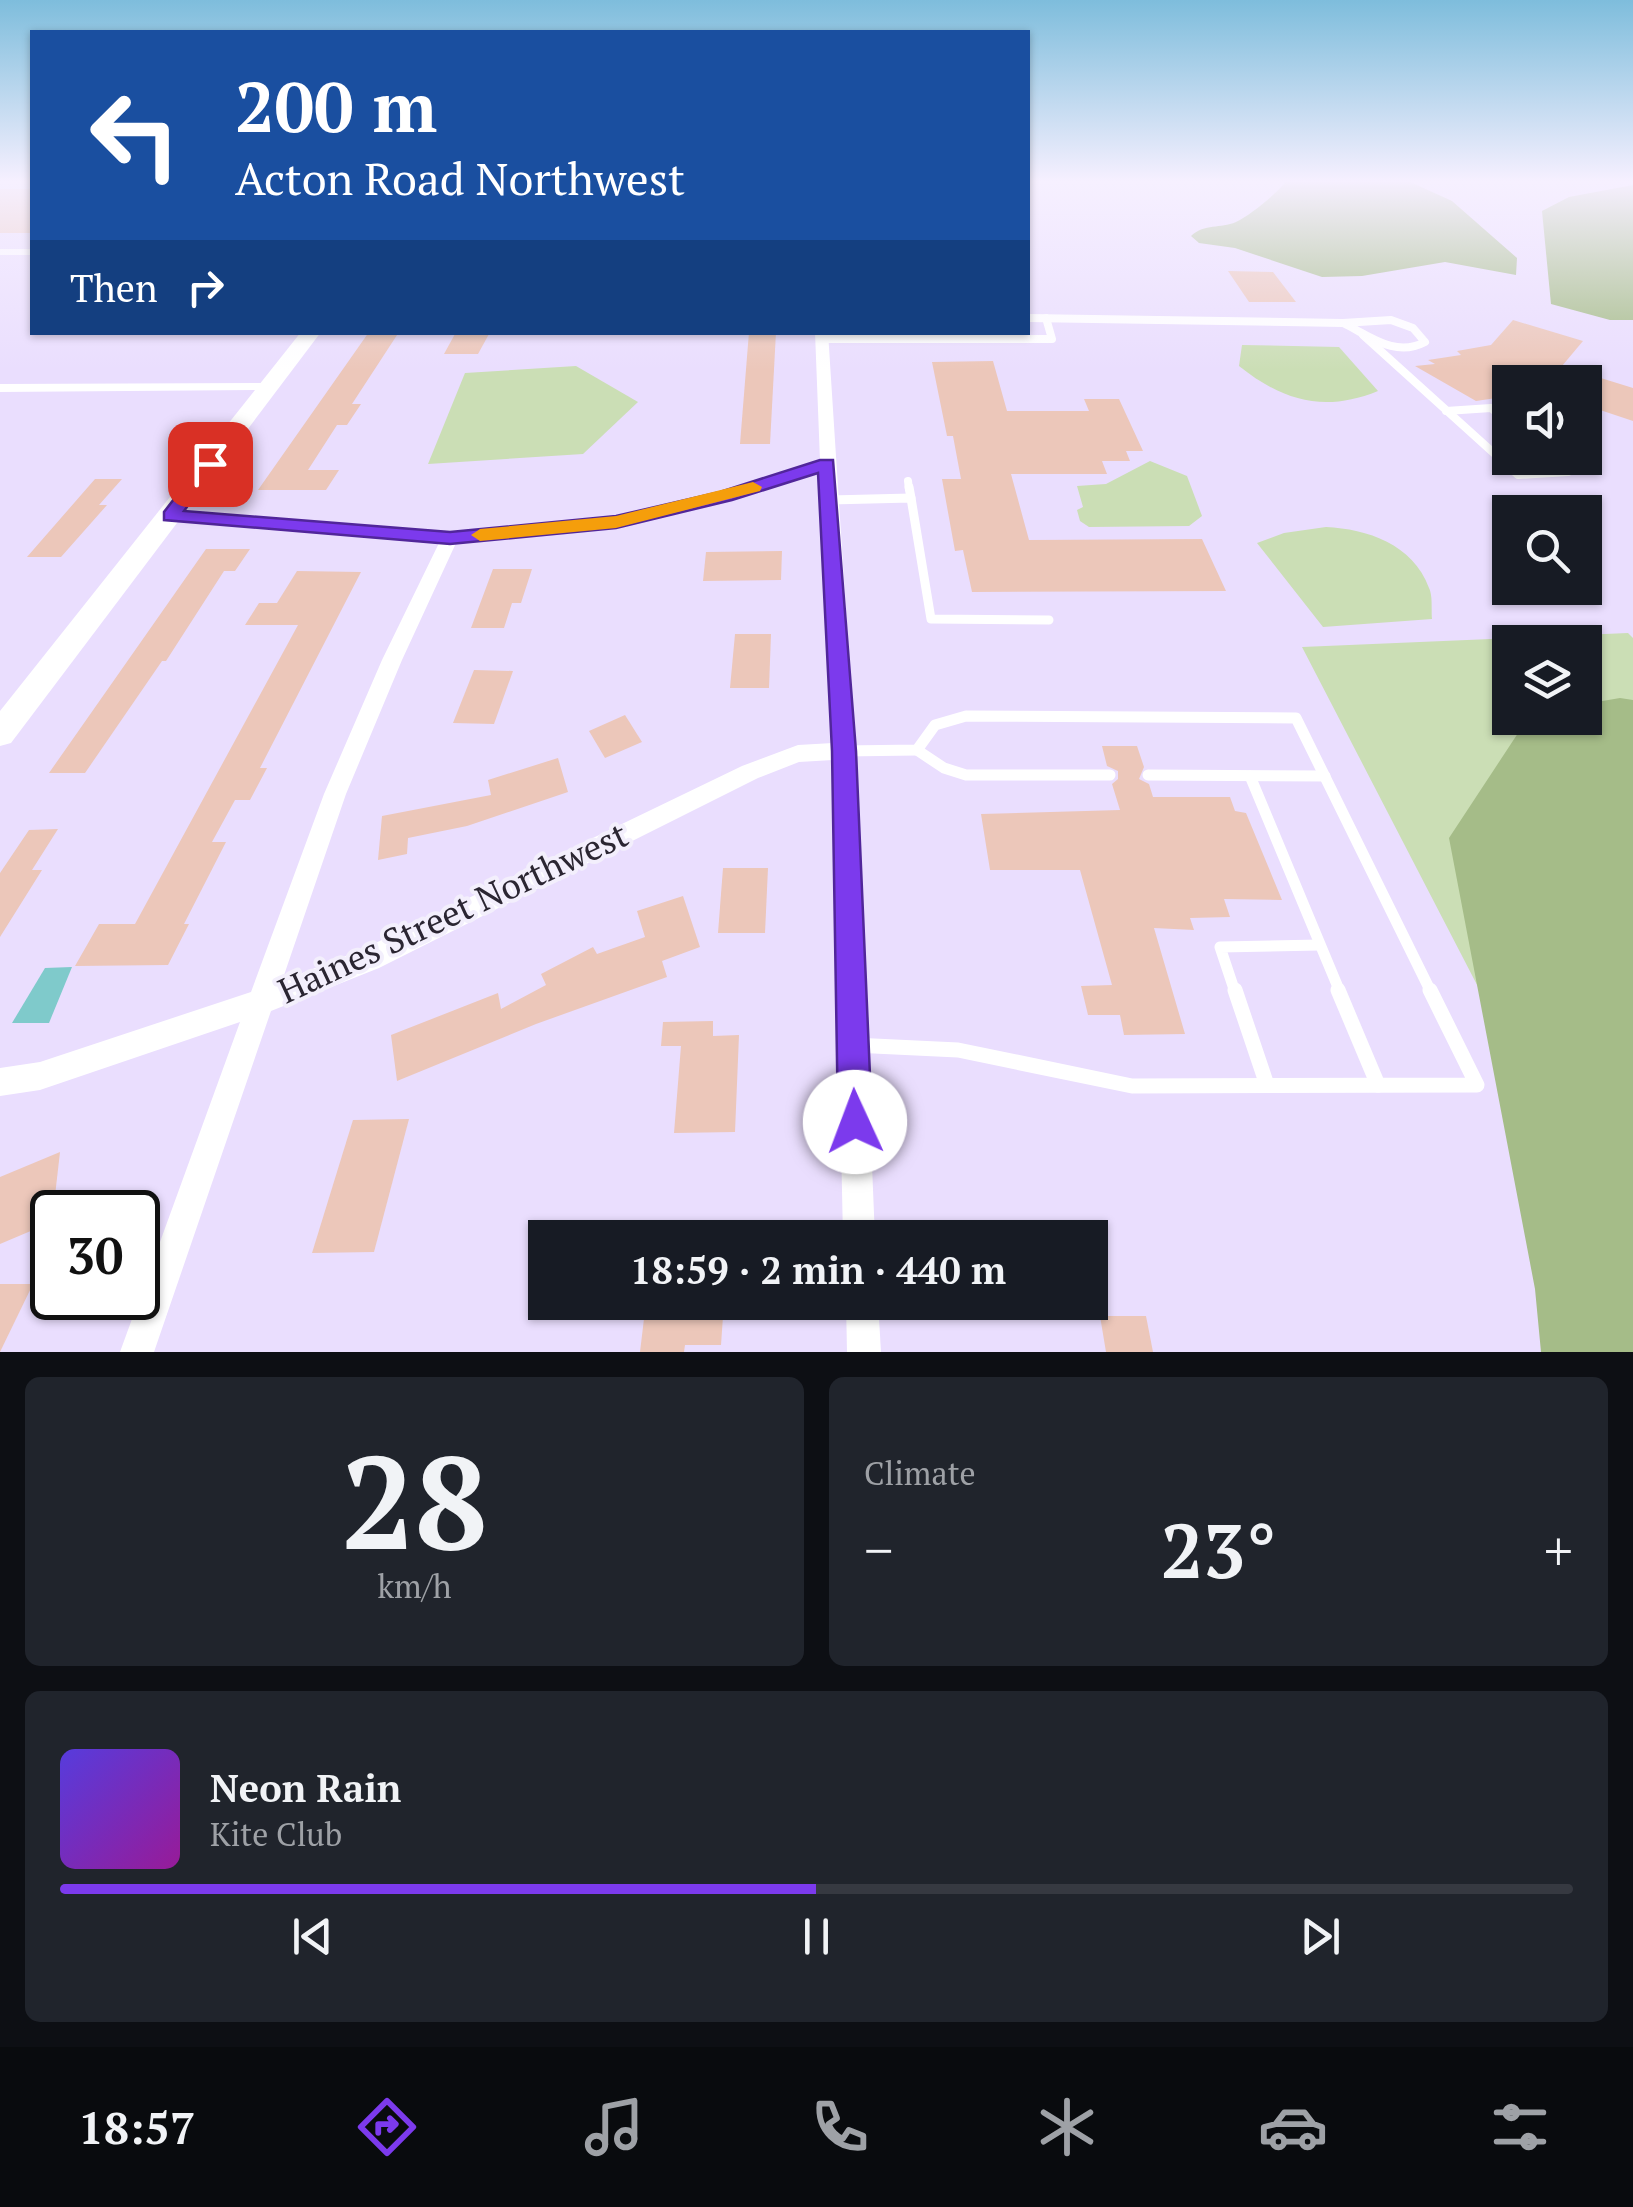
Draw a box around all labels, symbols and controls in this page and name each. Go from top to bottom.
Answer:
text: 200 m [235,59,437,152]
icon: left [70,70,200,200]
text: Acton Road Northwest [235,148,685,208]
icon: right [178,260,233,315]
text: Then [70,263,158,313]
map controls [1492,365,1602,735]
button: sound [1492,365,1602,475]
pin [168,422,253,507]
icon: arrive [183,437,238,492]
button: search [1492,495,1602,605]
button: layers [1492,625,1602,735]
street label: Haines Street Northwest [270,811,635,1013]
position arrow [803,1070,907,1174]
speed limit sign: 30 [30,1190,160,1320]
text: 18:59 · 2 min · 440 m [630,1245,1006,1295]
text: 28 [341,1414,488,1586]
text: Climate [864,1452,976,1494]
text: 23° [1161,1500,1276,1599]
text: − [864,1513,893,1586]
text: + [1544,1513,1573,1586]
text: km/h [378,1565,451,1607]
text: Neon Rain [210,1763,401,1813]
text: Kite Club [210,1813,342,1855]
icon: previous [285,1909,340,1964]
icon: pause [789,1909,844,1964]
icon: next [1293,1909,1348,1964]
icon: directions [352,2092,422,2162]
icon: music [579,2092,649,2162]
icon: phone [805,2092,875,2162]
icon: climate [1032,2092,1102,2162]
icon: car [1258,2092,1328,2162]
icon: filters [1485,2092,1555,2162]
text: 18:57 [78,2097,195,2157]

